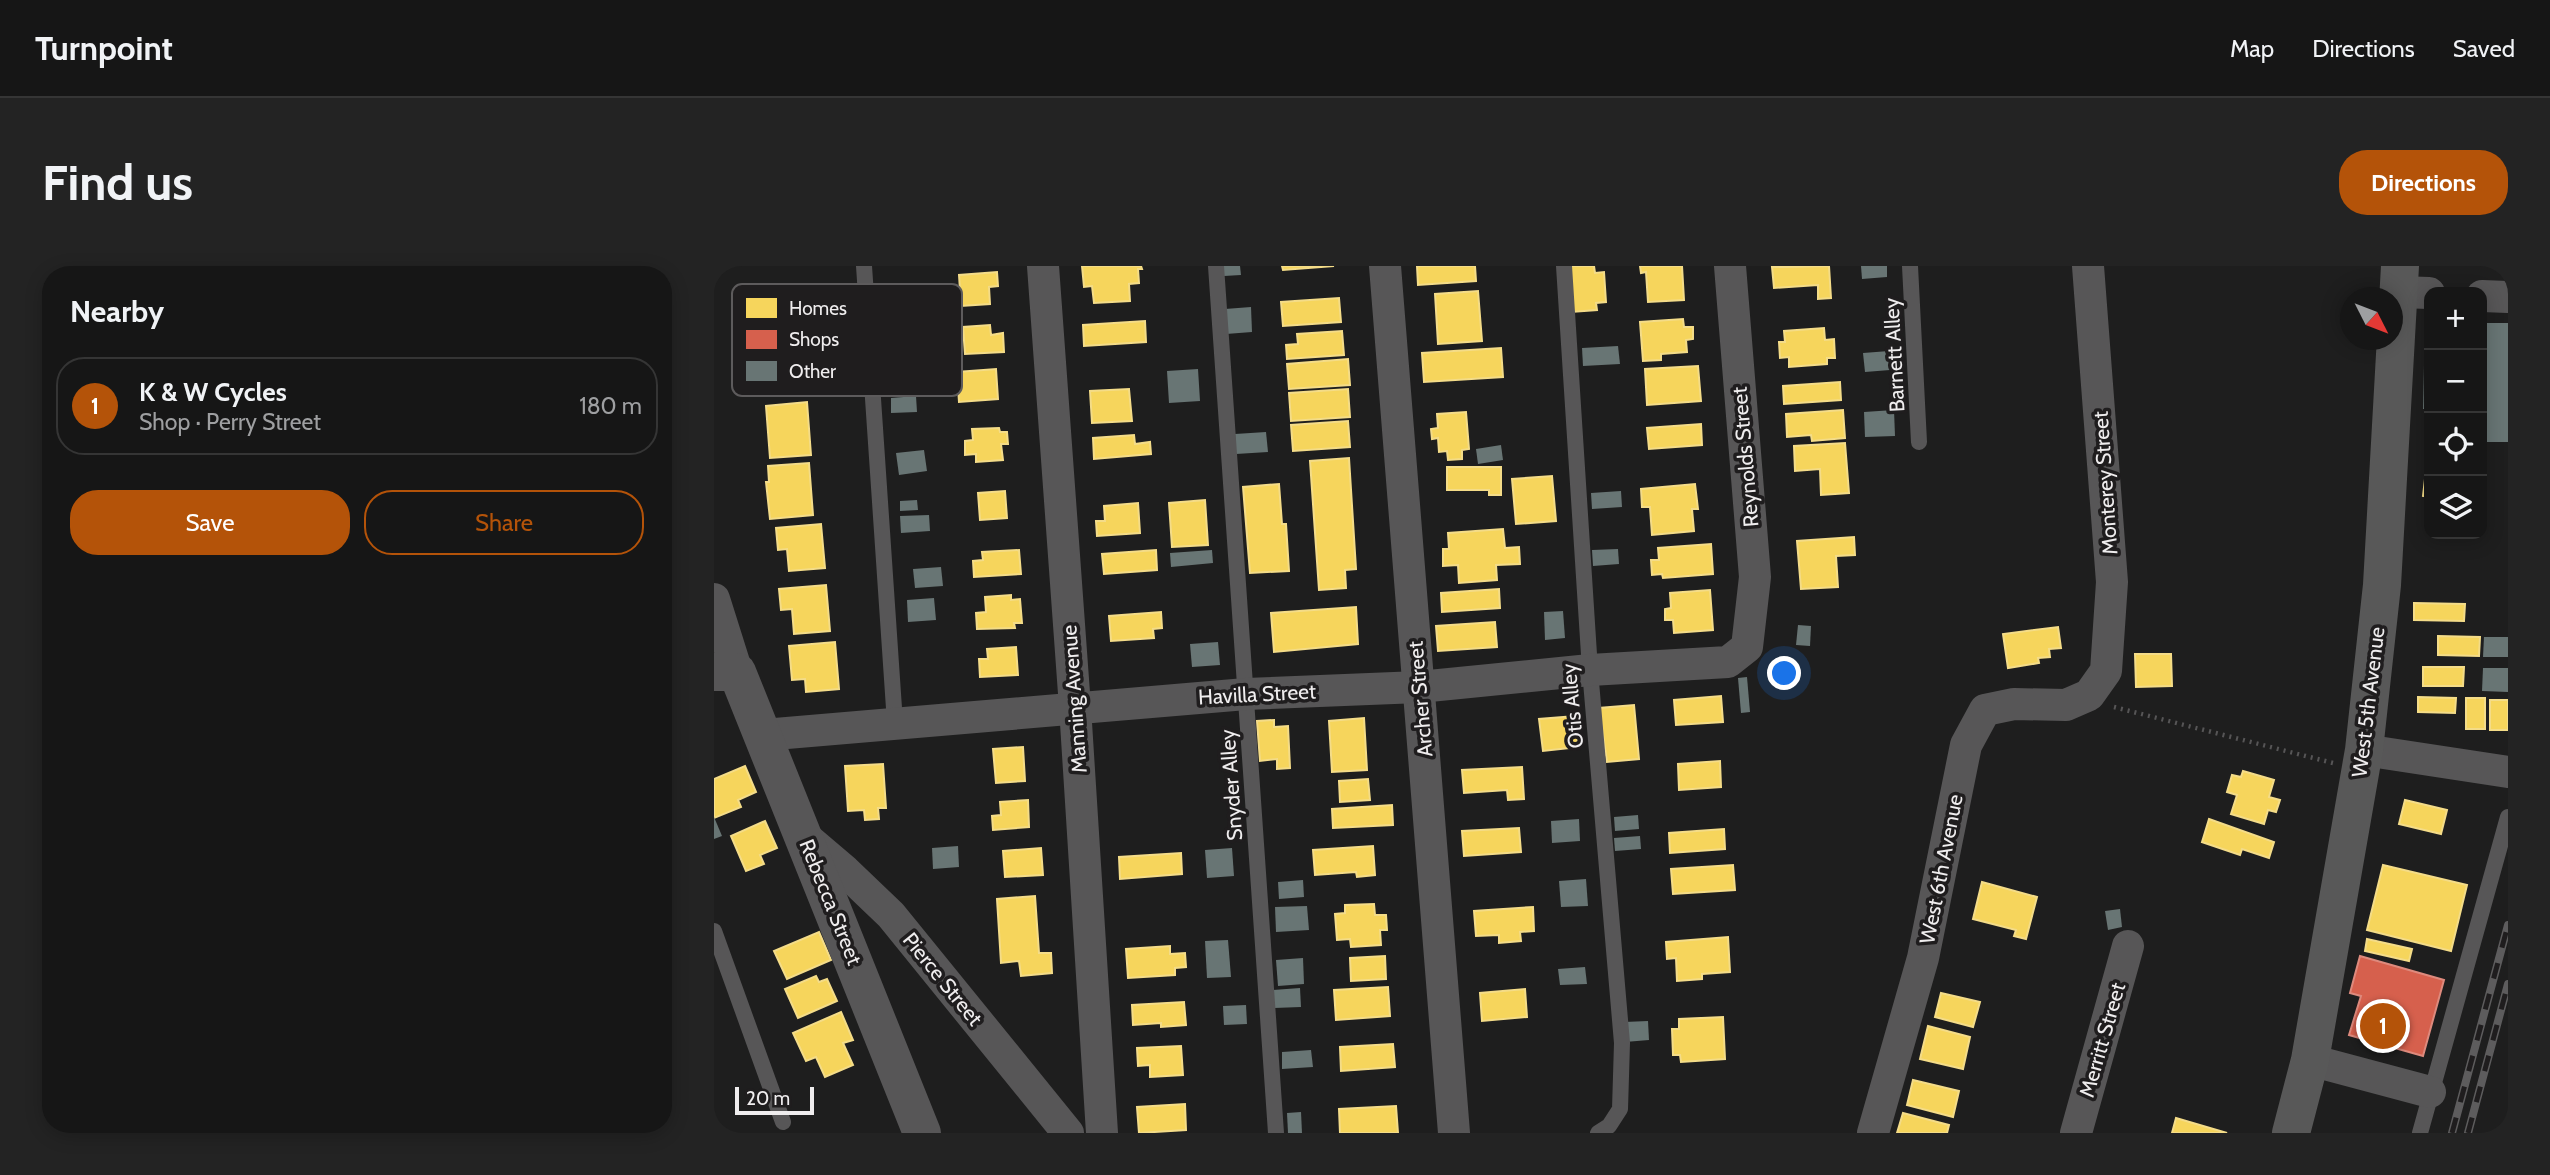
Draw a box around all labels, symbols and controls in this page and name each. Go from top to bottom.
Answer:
text: Turnpoint [35,28,173,68]
text: Map [2230,34,2274,63]
text: Directions [2312,34,2415,63]
text: Saved [2453,34,2515,63]
button: Directions [2339,150,2508,215]
text: Find us [42,153,193,212]
legend [732,284,962,396]
north arrow [2340,287,2403,350]
map controls [2424,287,2487,539]
button: + [2424,287,2487,350]
text: Nearby [70,293,164,330]
text: Homes [789,297,847,320]
street label: Barnett Alley [1879,297,1909,413]
text: Shops [789,328,839,351]
button: − [2424,350,2487,413]
text: Other [789,360,836,383]
text: K & W Cycles [139,376,287,408]
street label: Reynolds Street [1726,386,1764,528]
text: 1 [91,392,99,420]
text: 180 m [579,392,642,420]
text: Shop · Perry Street [139,408,321,436]
street label: Monterey Street [2088,410,2122,556]
button: locate [2424,413,2487,476]
button: layers [2424,476,2487,539]
button: Save [70,490,350,555]
button: Share [364,490,644,555]
street label: Manning Avenue [1056,624,1092,774]
street label: West 5th Avenue [2346,625,2390,779]
street label: Archer Street [1402,640,1438,758]
your location [1767,656,1801,690]
street label: Otis Alley [1556,662,1588,749]
street label: Havilla Street [1198,678,1316,710]
street label: Snyder Alley [1215,728,1247,842]
street label: West 6th Avenue [1914,792,1968,946]
street label: Rebecca Street [794,836,868,968]
street label: Pierce Street [898,927,988,1031]
street label: Merritt Street [2074,980,2130,1100]
pin: 1 [2360,1000,2406,1052]
scale bar [735,1084,814,1116]
text: 20 m [746,1087,790,1110]

